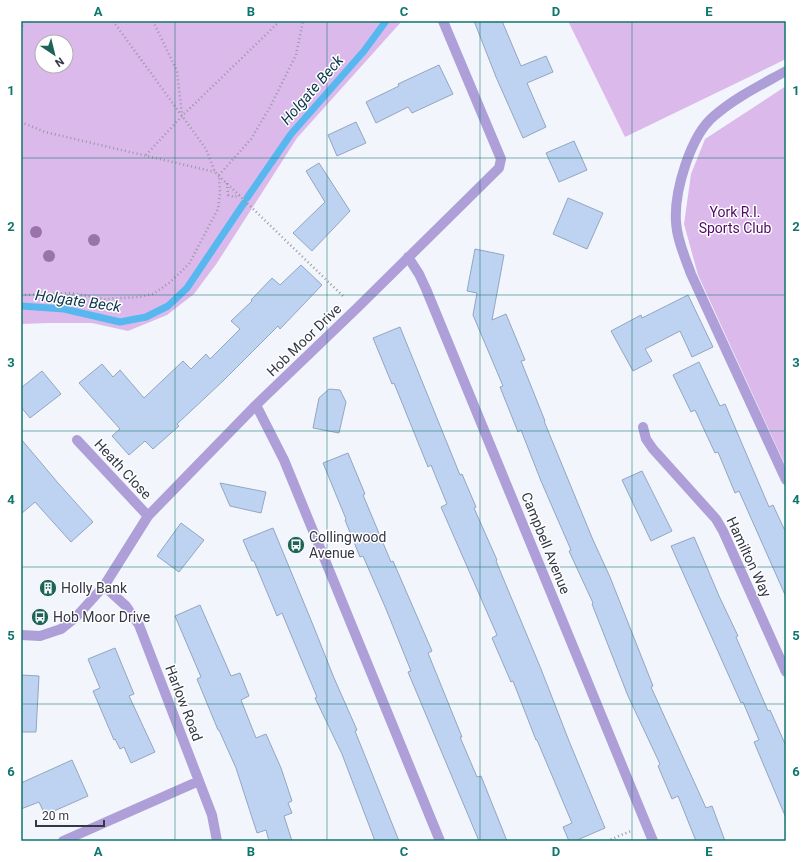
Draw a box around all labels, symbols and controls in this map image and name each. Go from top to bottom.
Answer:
text: A [94,4,103,19]
text: B [247,4,255,19]
text: C [400,4,409,19]
text: D [552,4,560,19]
text: E [705,4,713,19]
north arrow [34,34,74,74]
water label: Holgate Beck [277,51,347,128]
text: N [52,54,66,69]
text: 1 [7,83,15,98]
text: 1 [792,83,800,98]
park label: York R.I. Sports Club [699,204,771,236]
text: 2 [7,219,15,234]
text: 2 [792,219,800,234]
water label: Holgate Beck [34,286,123,316]
street label: Hob Moor Drive [263,300,345,380]
text: 3 [7,355,15,370]
text: 3 [792,355,800,370]
street label: Heath Close [91,436,155,502]
street label: Campbell Avenue [518,490,574,596]
text: 4 [7,492,15,507]
text: 4 [792,492,800,507]
street label: Hamilton Way [723,514,775,600]
place label: Collingwood Avenue [309,529,386,561]
bus stop icon: Collingwood Avenue [286,535,306,555]
building icon: Holly Bank [38,578,58,598]
place label: Holly Bank [61,580,128,596]
bus stop icon: Hob Moor Drive [30,607,50,627]
place label: Hob Moor Drive [53,609,150,625]
text: 5 [7,628,15,643]
text: 5 [792,628,800,643]
street label: Harlow Road [162,663,206,743]
text: 6 [7,764,15,779]
text: 6 [792,764,800,779]
scale bar [36,802,104,828]
text: 20 m [42,809,69,823]
text: A [94,844,103,859]
text: B [247,844,255,859]
text: C [400,844,409,859]
text: D [552,844,560,859]
text: E [705,844,713,859]

